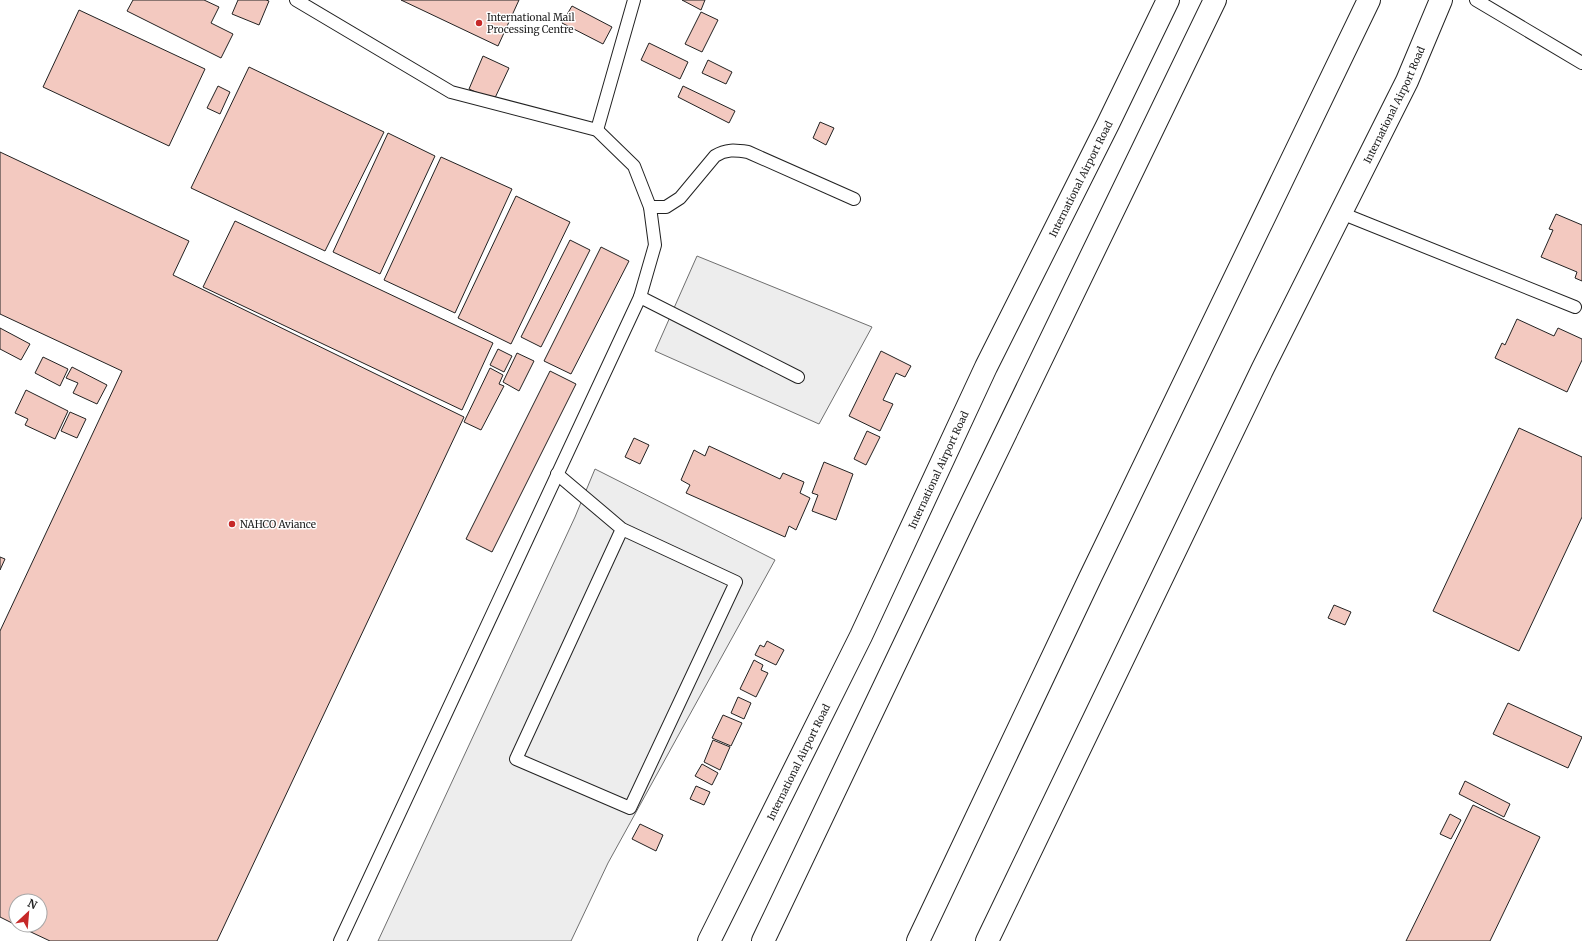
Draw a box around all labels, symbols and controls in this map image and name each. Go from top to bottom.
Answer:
place label: International Mail Processing Centre [487,11,575,36]
marker: International Mail Processing Centre [474,18,484,28]
street label: International Airport Road [1361,45,1428,166]
street label: International Airport Road [1046,119,1116,239]
street label: International Airport Road [906,409,972,531]
place label: NAHCO Aviance [240,518,316,531]
marker: NAHCO Aviance [227,519,237,529]
street label: International Airport Road [764,702,833,823]
north arrow [8,893,48,933]
text: N [25,896,40,912]

